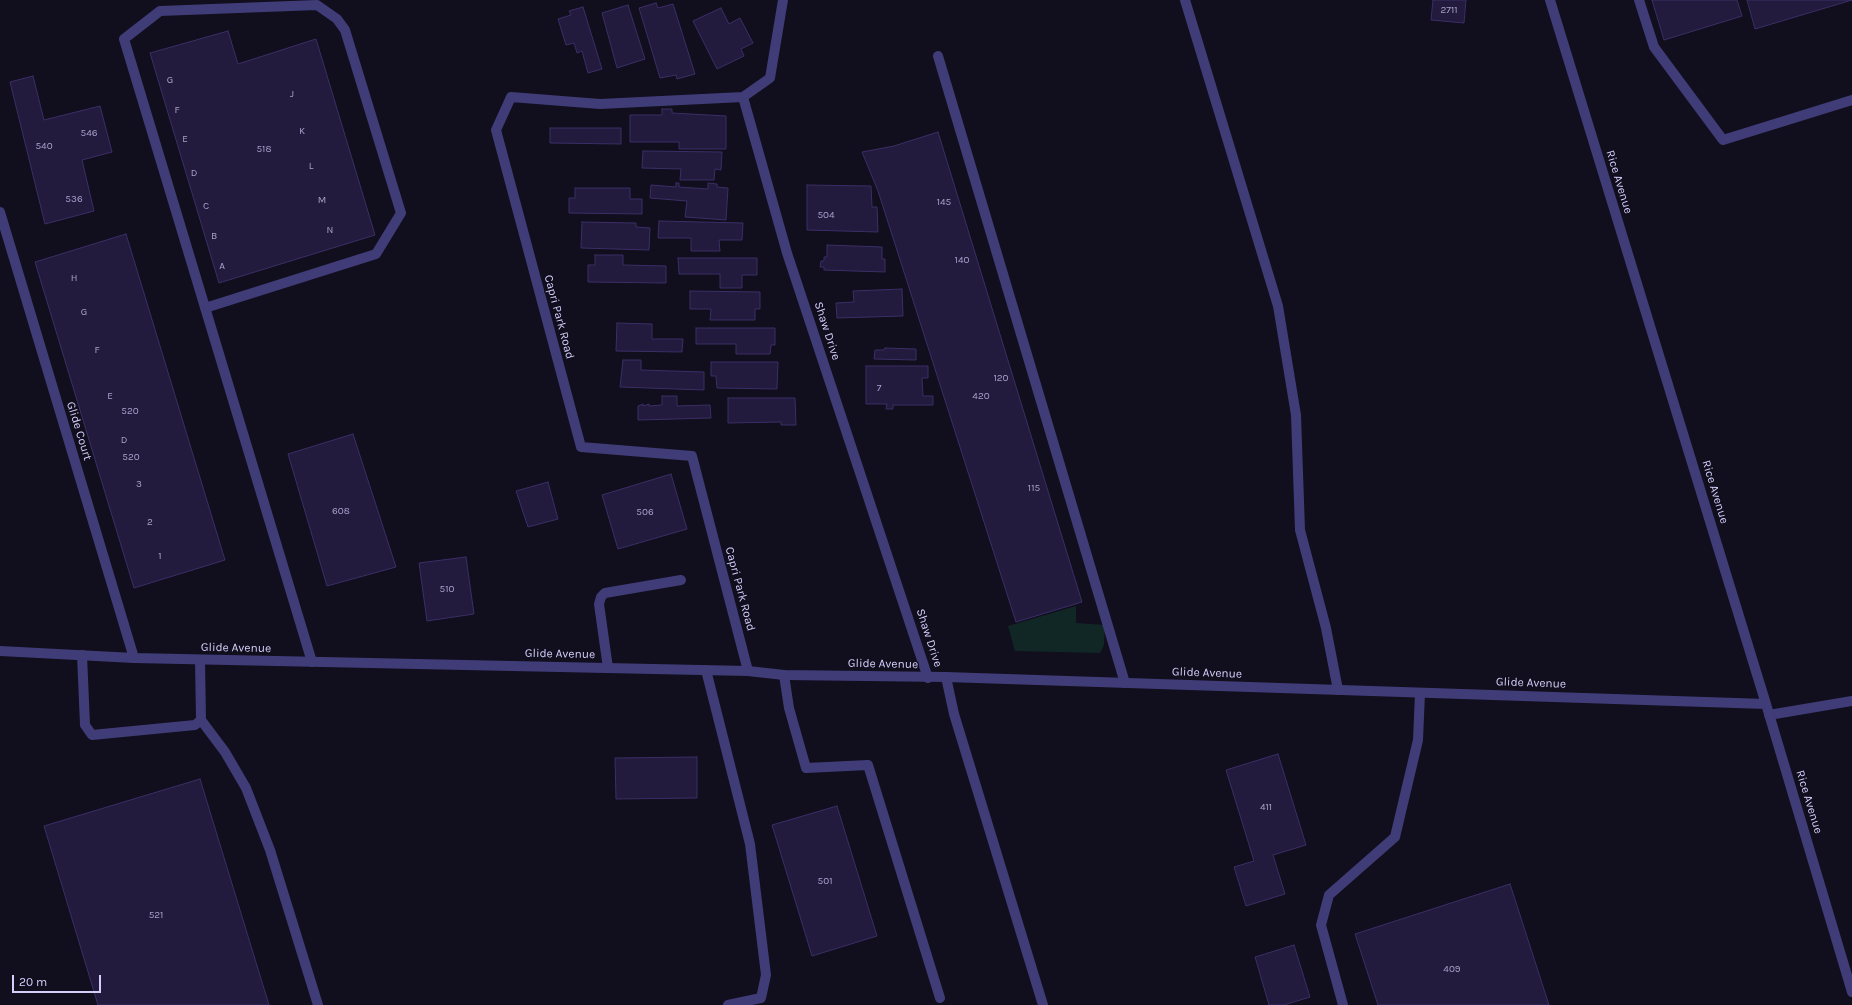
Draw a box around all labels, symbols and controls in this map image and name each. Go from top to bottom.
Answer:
house number: 2711 [1440,4,1458,16]
house number: G [167,74,173,86]
house number: J [290,88,294,100]
house number: F [174,104,180,116]
house number: K [299,125,305,137]
house number: 546 [81,127,97,139]
house number: E [182,133,188,145]
house number: 540 [35,140,53,152]
house number: 518 [256,143,272,155]
street label: Rice Avenue [1603,149,1635,215]
house number: L [309,160,313,172]
house number: D [191,167,197,179]
house number: 536 [65,193,83,205]
house number: M [318,194,326,206]
house number: 145 [937,196,951,208]
house number: C [203,200,209,212]
house number: 504 [817,209,835,221]
house number: N [327,224,333,236]
house number: B [211,230,217,242]
house number: 140 [955,254,969,266]
house number: A [219,260,225,272]
house number: H [71,272,77,284]
street label: Capri Park Road [541,273,577,361]
street label: Shaw Drive [811,300,843,362]
house number: G [81,306,87,318]
house number: F [94,344,100,356]
house number: 120 [993,372,1009,384]
house number: 7 [877,382,881,394]
house number: E [107,390,113,402]
house number: 420 [972,390,990,402]
street label: Glide Court [63,400,95,462]
house number: 520 [121,405,139,417]
house number: D [121,434,127,446]
house number: 520 [122,451,140,463]
street label: Rice Avenue [1699,459,1731,525]
house number: 3 [136,478,142,490]
house number: 115 [1028,482,1040,494]
house number: 608 [332,505,350,517]
house number: 506 [636,506,654,518]
house number: 2 [147,516,153,528]
street label: Capri Park Road [722,545,758,633]
house number: 1 [158,550,162,562]
house number: 510 [440,583,454,595]
street label: Shaw Drive [913,607,945,669]
street label: Glide Avenue [201,640,271,656]
street label: Glide Avenue [525,646,595,662]
street label: Glide Avenue [848,656,918,672]
street label: Glide Avenue [1172,665,1242,681]
street label: Glide Avenue [1496,675,1566,691]
street label: Rice Avenue [1793,769,1825,835]
house number: 411 [1260,801,1272,813]
house number: 501 [818,875,832,887]
house number: 521 [149,909,163,921]
house number: 409 [1443,963,1461,975]
scale bar [14,967,103,993]
text: 20 m [19,975,47,989]

